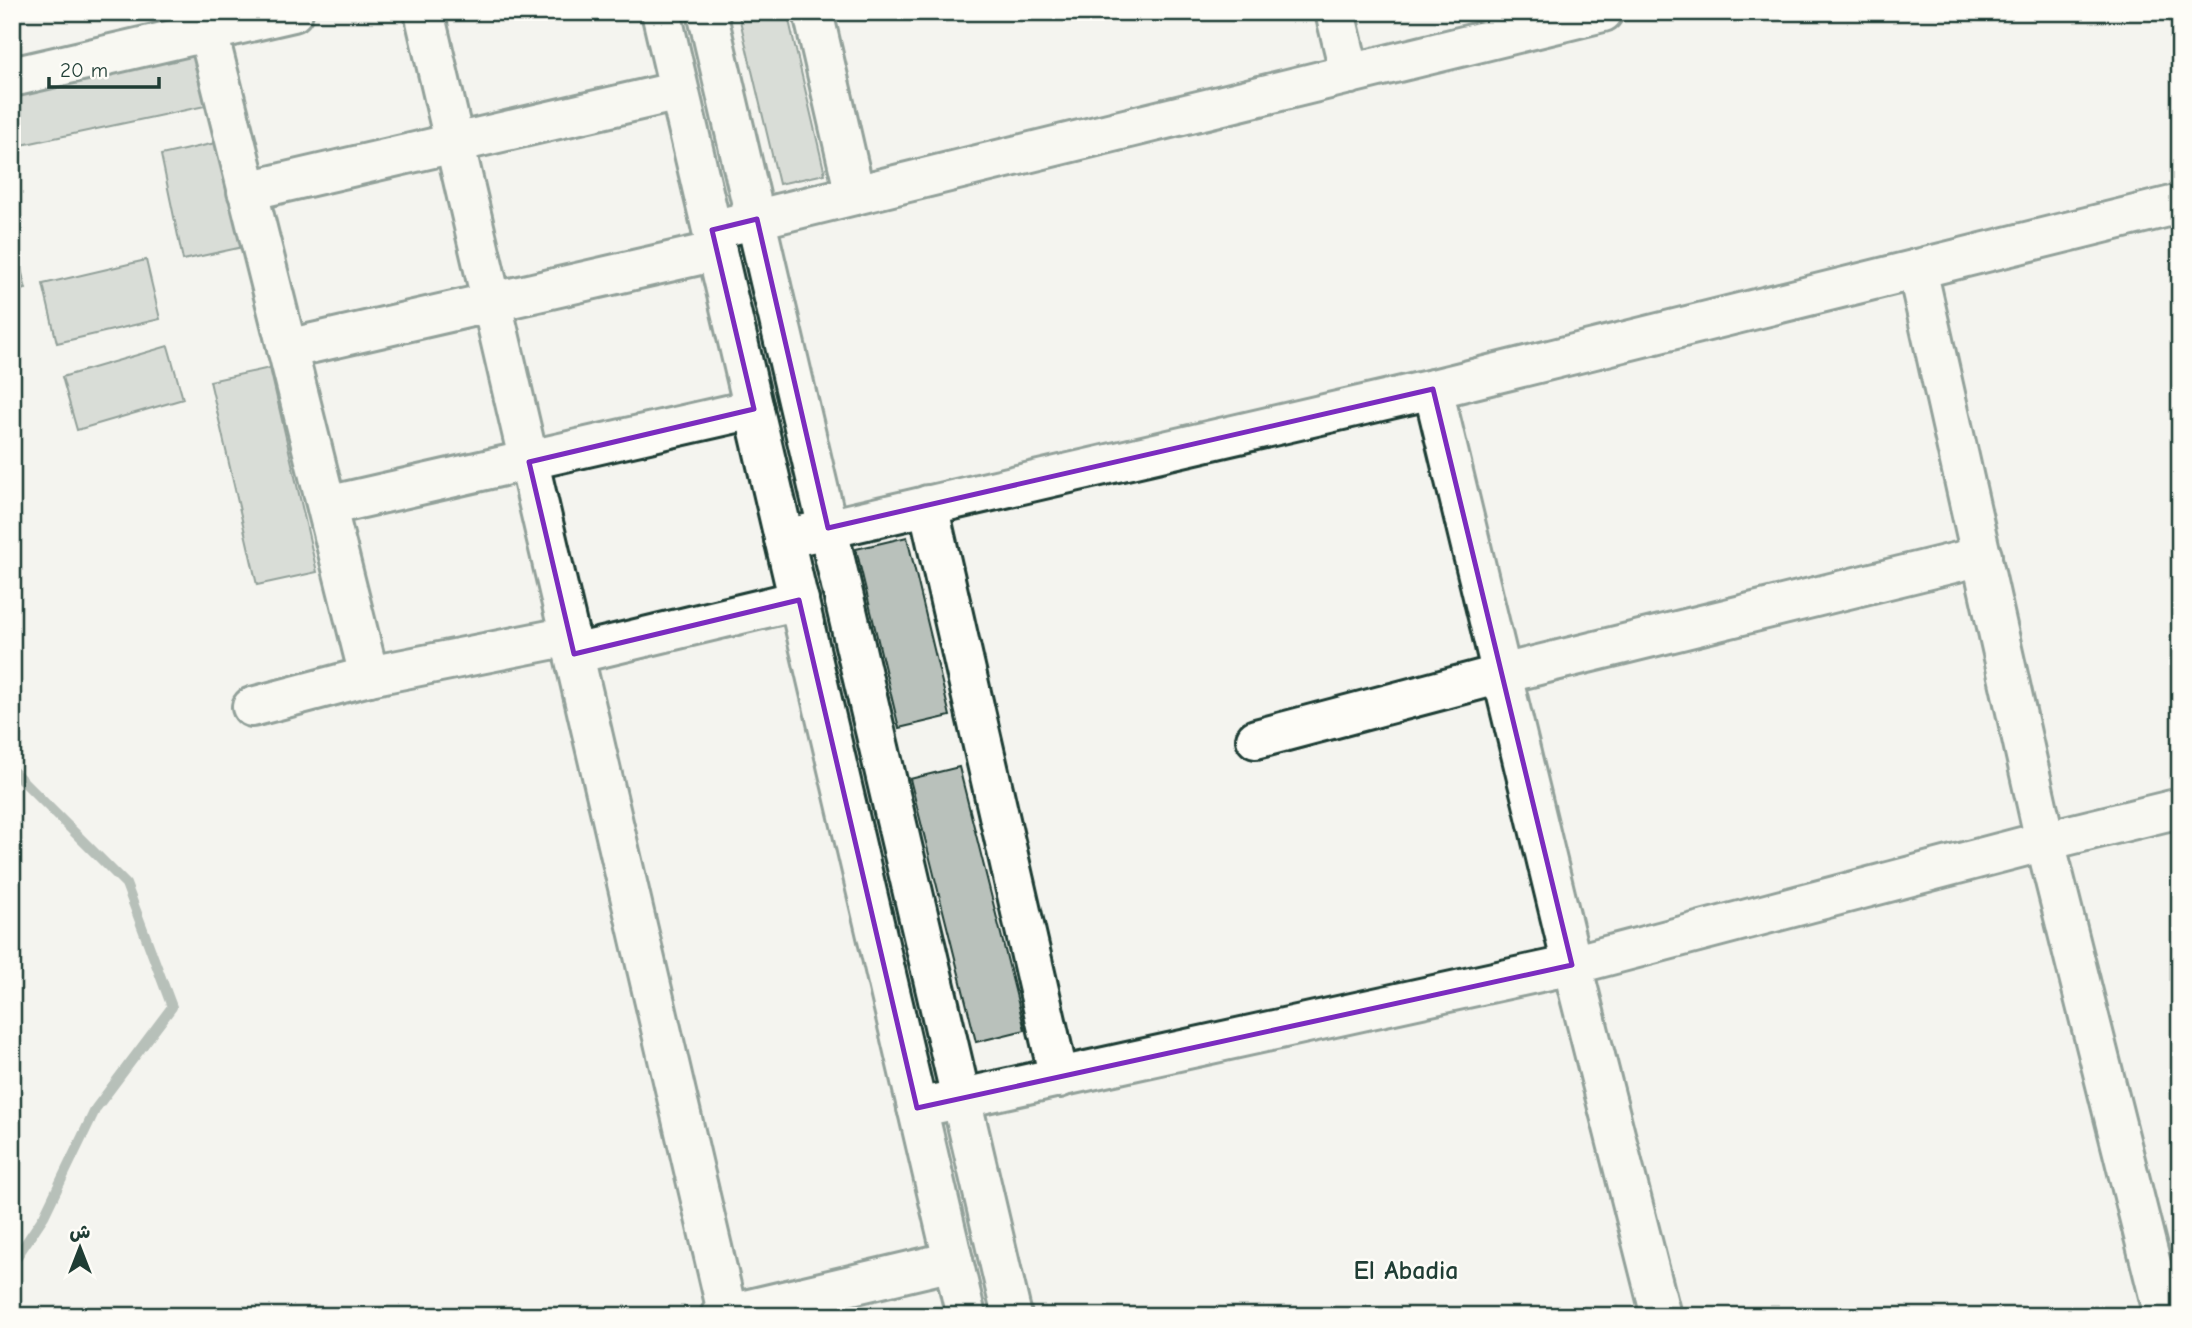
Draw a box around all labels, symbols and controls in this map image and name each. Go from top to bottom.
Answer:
scale bar [49,46,159,90]
text: 20 m [60,58,108,82]
north arrow [46,1212,116,1282]
text: ش [70,1221,91,1243]
district label: El Abadia [1353,1256,1459,1286]

